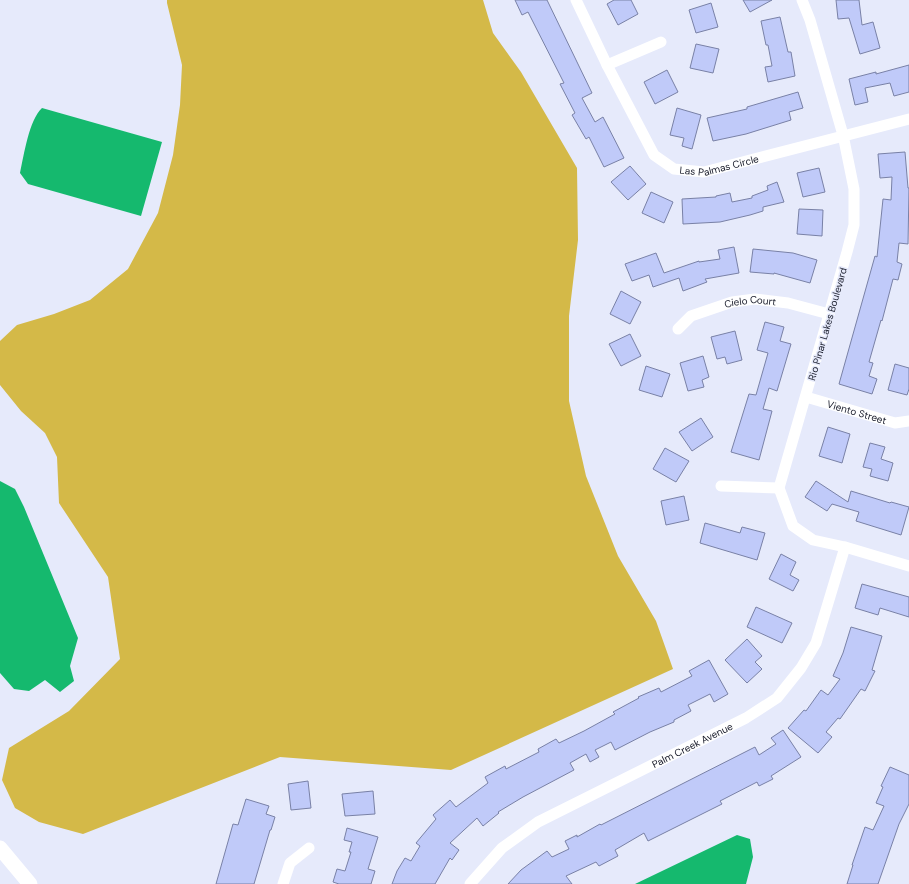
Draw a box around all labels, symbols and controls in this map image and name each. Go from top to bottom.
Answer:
street label: Las Palmas Circle [679,152,760,179]
street label: Rio Pinar Lakes Boulevard [805,266,850,382]
street label: Cielo Court [722,293,777,311]
street label: Viento Street [825,398,888,427]
street label: Palm Creek Avenue [650,720,735,771]

